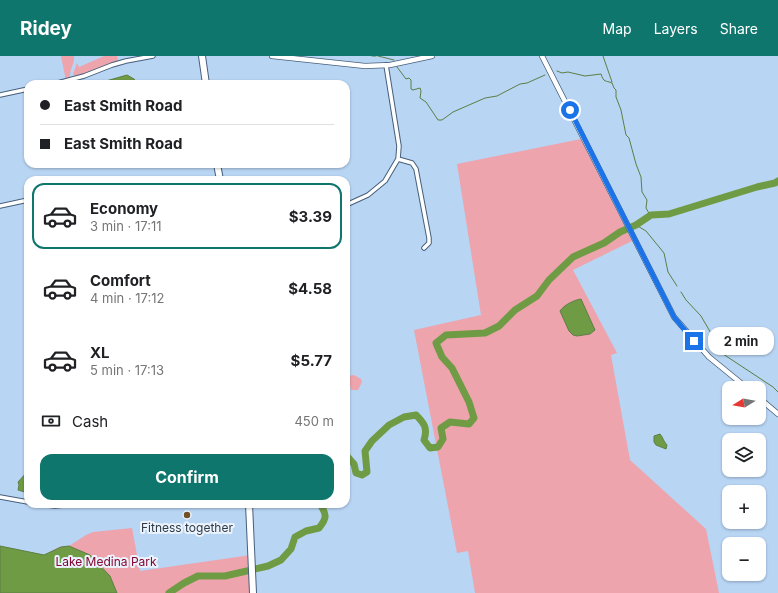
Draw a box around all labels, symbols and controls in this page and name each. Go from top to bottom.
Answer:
text: Ridey [20,17,72,40]
text: Map [603,20,632,37]
text: Layers [654,20,698,37]
text: Share [720,20,758,37]
text: East Smith Road [64,96,182,115]
route start [561,101,579,119]
text: East Smith Road [64,134,182,153]
icon: car [42,198,78,234]
text: Economy [90,199,158,218]
text: $3.39 [289,207,332,226]
text: 3 min · 17:11 [90,218,162,234]
icon: car [42,270,78,306]
text: Comfort [90,271,151,290]
text: $4.58 [288,279,332,298]
text: 4 min · 17:12 [90,290,165,306]
callout: 2 min [708,327,774,355]
route end [685,332,703,350]
text: 2 min [724,333,758,349]
icon: car [42,342,78,378]
text: XL [90,343,110,362]
text: $5.77 [291,351,332,370]
text: 5 min · 17:13 [90,362,164,378]
north arrow [722,381,766,425]
map controls [722,381,766,581]
icon: cash [40,410,62,432]
text: Cash [72,412,108,431]
text: 450 m [294,413,334,429]
button: layers [722,433,766,477]
button: Confirm [40,454,334,500]
button: + [722,485,766,529]
marker: Fitness together [182,510,192,520]
place label: Fitness together [141,520,233,535]
button: − [722,537,766,581]
park label: Lake Medina Park [55,554,157,569]

